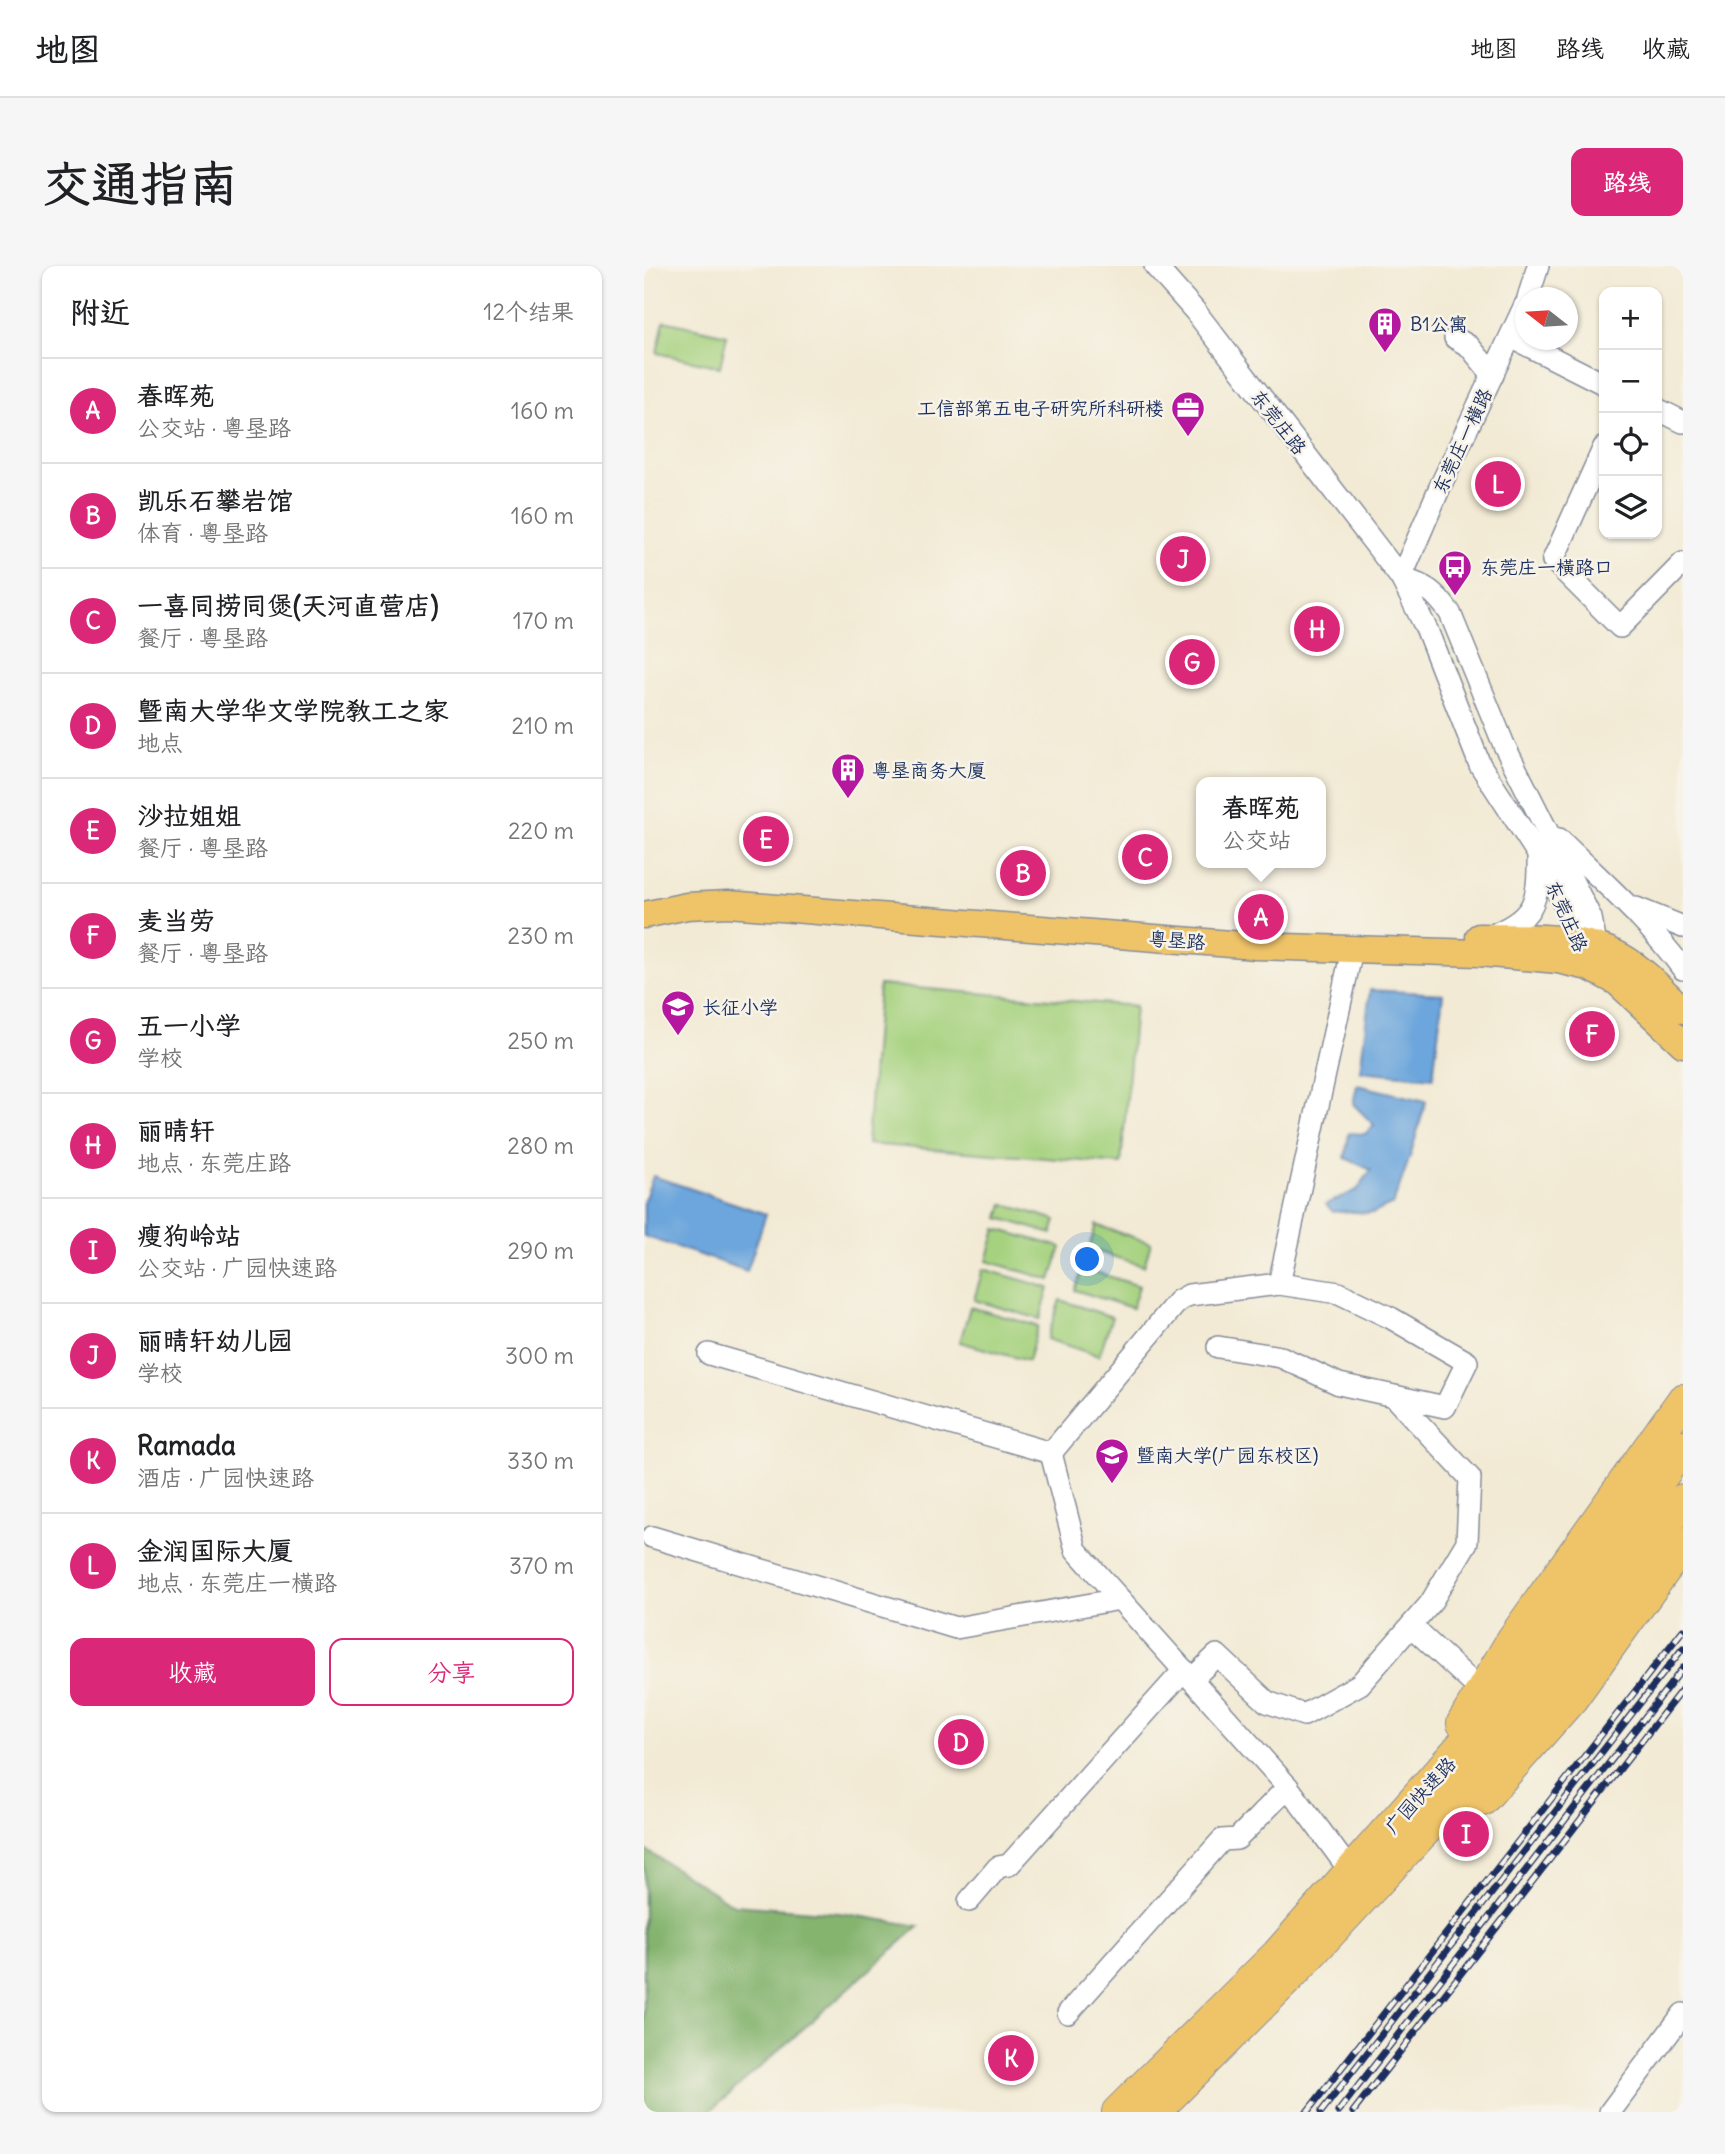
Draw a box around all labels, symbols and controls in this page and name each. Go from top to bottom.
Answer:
text: 地图 [35,28,101,70]
text: 地图 [1470,33,1518,63]
text: 路线 [1556,33,1604,63]
text: 收藏 [1642,33,1690,63]
button: 路线 [1571,148,1683,216]
text: 交通指南 [42,153,238,214]
north arrow [1515,287,1578,350]
map controls [1599,287,1662,539]
button: + [1599,287,1662,350]
text: 附近 [70,293,130,331]
text: 12个结果 [483,297,574,326]
building icon: B1公寓 [1366,305,1404,354]
place label: B1公寓 [1410,312,1468,336]
button: − [1599,350,1662,413]
text: 春晖苑 [137,379,215,412]
street label: 东莞庄一横路 [1427,384,1497,498]
street label: 东莞庄路 [1246,385,1312,459]
office icon: 工信部第五电子研究所科研楼 [1169,389,1207,438]
text: A [86,396,100,425]
text: 160 m [511,396,574,425]
place label: 工信部第五电子研究所科研楼 [917,396,1164,420]
text: 公交站 · 粤垦路 [137,413,291,442]
button: locate [1599,413,1662,476]
pin: L [1475,458,1521,510]
button: layers [1599,476,1662,539]
text: 凯乐石攀岩馆 [137,484,293,517]
text: B [85,501,101,530]
text: 160 m [511,501,574,530]
text: 体育 · 粤垦路 [137,518,268,547]
pin: J [1160,533,1206,585]
bus stop icon: 东莞庄一横路口 [1436,548,1474,597]
place label: 东莞庄一横路口 [1480,555,1613,579]
text: 一喜同捞同煲(天河直营店) [137,589,439,622]
pin: H [1294,603,1340,655]
text: C [85,606,101,635]
text: 170 m [513,606,574,635]
text: 餐厅 · 粤垦路 [137,623,268,652]
pin: G [1169,636,1215,688]
text: 暨南大学华文学院教工之家 [137,694,449,727]
text: D [85,711,101,740]
text: 210 m [511,711,574,740]
text: 地点 [137,728,183,757]
building icon: 粤垦商务大厦 [829,751,867,800]
place label: 粤垦商务大厦 [872,758,986,782]
popup [1196,777,1326,868]
text: 春晖苑 [1222,791,1300,824]
text: 沙拉姐姐 [137,799,241,832]
pin: E [743,813,789,865]
text: E [86,816,100,845]
text: 220 m [508,816,574,845]
text: 公交站 [1222,825,1291,854]
pin: C [1122,831,1168,883]
text: 餐厅 · 粤垦路 [137,833,268,862]
pin: B [1000,847,1046,899]
street label: 东莞庄路 [1541,876,1593,956]
pin: A [1238,891,1284,943]
text: 麦当劳 [137,904,215,937]
text: F [86,921,100,950]
text: 230 m [508,921,574,950]
street label: 粤垦路 [1148,926,1206,954]
text: 餐厅 · 粤垦路 [137,938,268,967]
school or university icon: 长征小学 [659,988,697,1037]
place label: 长征小学 [702,995,778,1019]
pin: F [1569,1008,1615,1060]
text: 五一小学 [137,1009,241,1042]
text: G [85,1026,101,1055]
text: 250 m [507,1026,574,1055]
text: 学校 [137,1043,183,1072]
text: 丽晴轩 [137,1114,215,1147]
text: H [85,1131,101,1160]
text: 280 m [507,1131,574,1160]
text: 地点 · 东莞庄路 [137,1148,291,1177]
text: 瘦狗岭站 [137,1219,241,1252]
text: I [88,1236,98,1265]
text: 290 m [507,1236,574,1265]
your location [1070,1242,1104,1276]
text: 公交站 · 广园快速路 [137,1253,337,1282]
text: 丽晴轩幼儿园 [137,1324,293,1357]
text: J [87,1341,99,1370]
text: 300 m [505,1341,574,1370]
text: 学校 [137,1358,183,1387]
text: Ramada [137,1429,236,1462]
school or university icon: 暨南大学(广园东校区) [1093,1436,1131,1485]
place label: 暨南大学(广园东校区) [1136,1443,1319,1467]
text: K [86,1446,100,1475]
text: 330 m [507,1446,574,1475]
text: 酒店 · 广园快速路 [137,1463,314,1492]
text: 金润国际大厦 [137,1534,293,1567]
text: L [87,1551,99,1580]
text: 370 m [509,1551,574,1580]
text: 地点 · 东莞庄一横路 [137,1568,337,1597]
button: 收藏 [70,1638,315,1706]
button: 分享 [329,1638,574,1706]
pin: D [938,1716,984,1768]
street label: 广园快速路 [1379,1752,1461,1838]
pin: I [1443,1808,1489,1860]
pin: K [988,2032,1034,2084]

